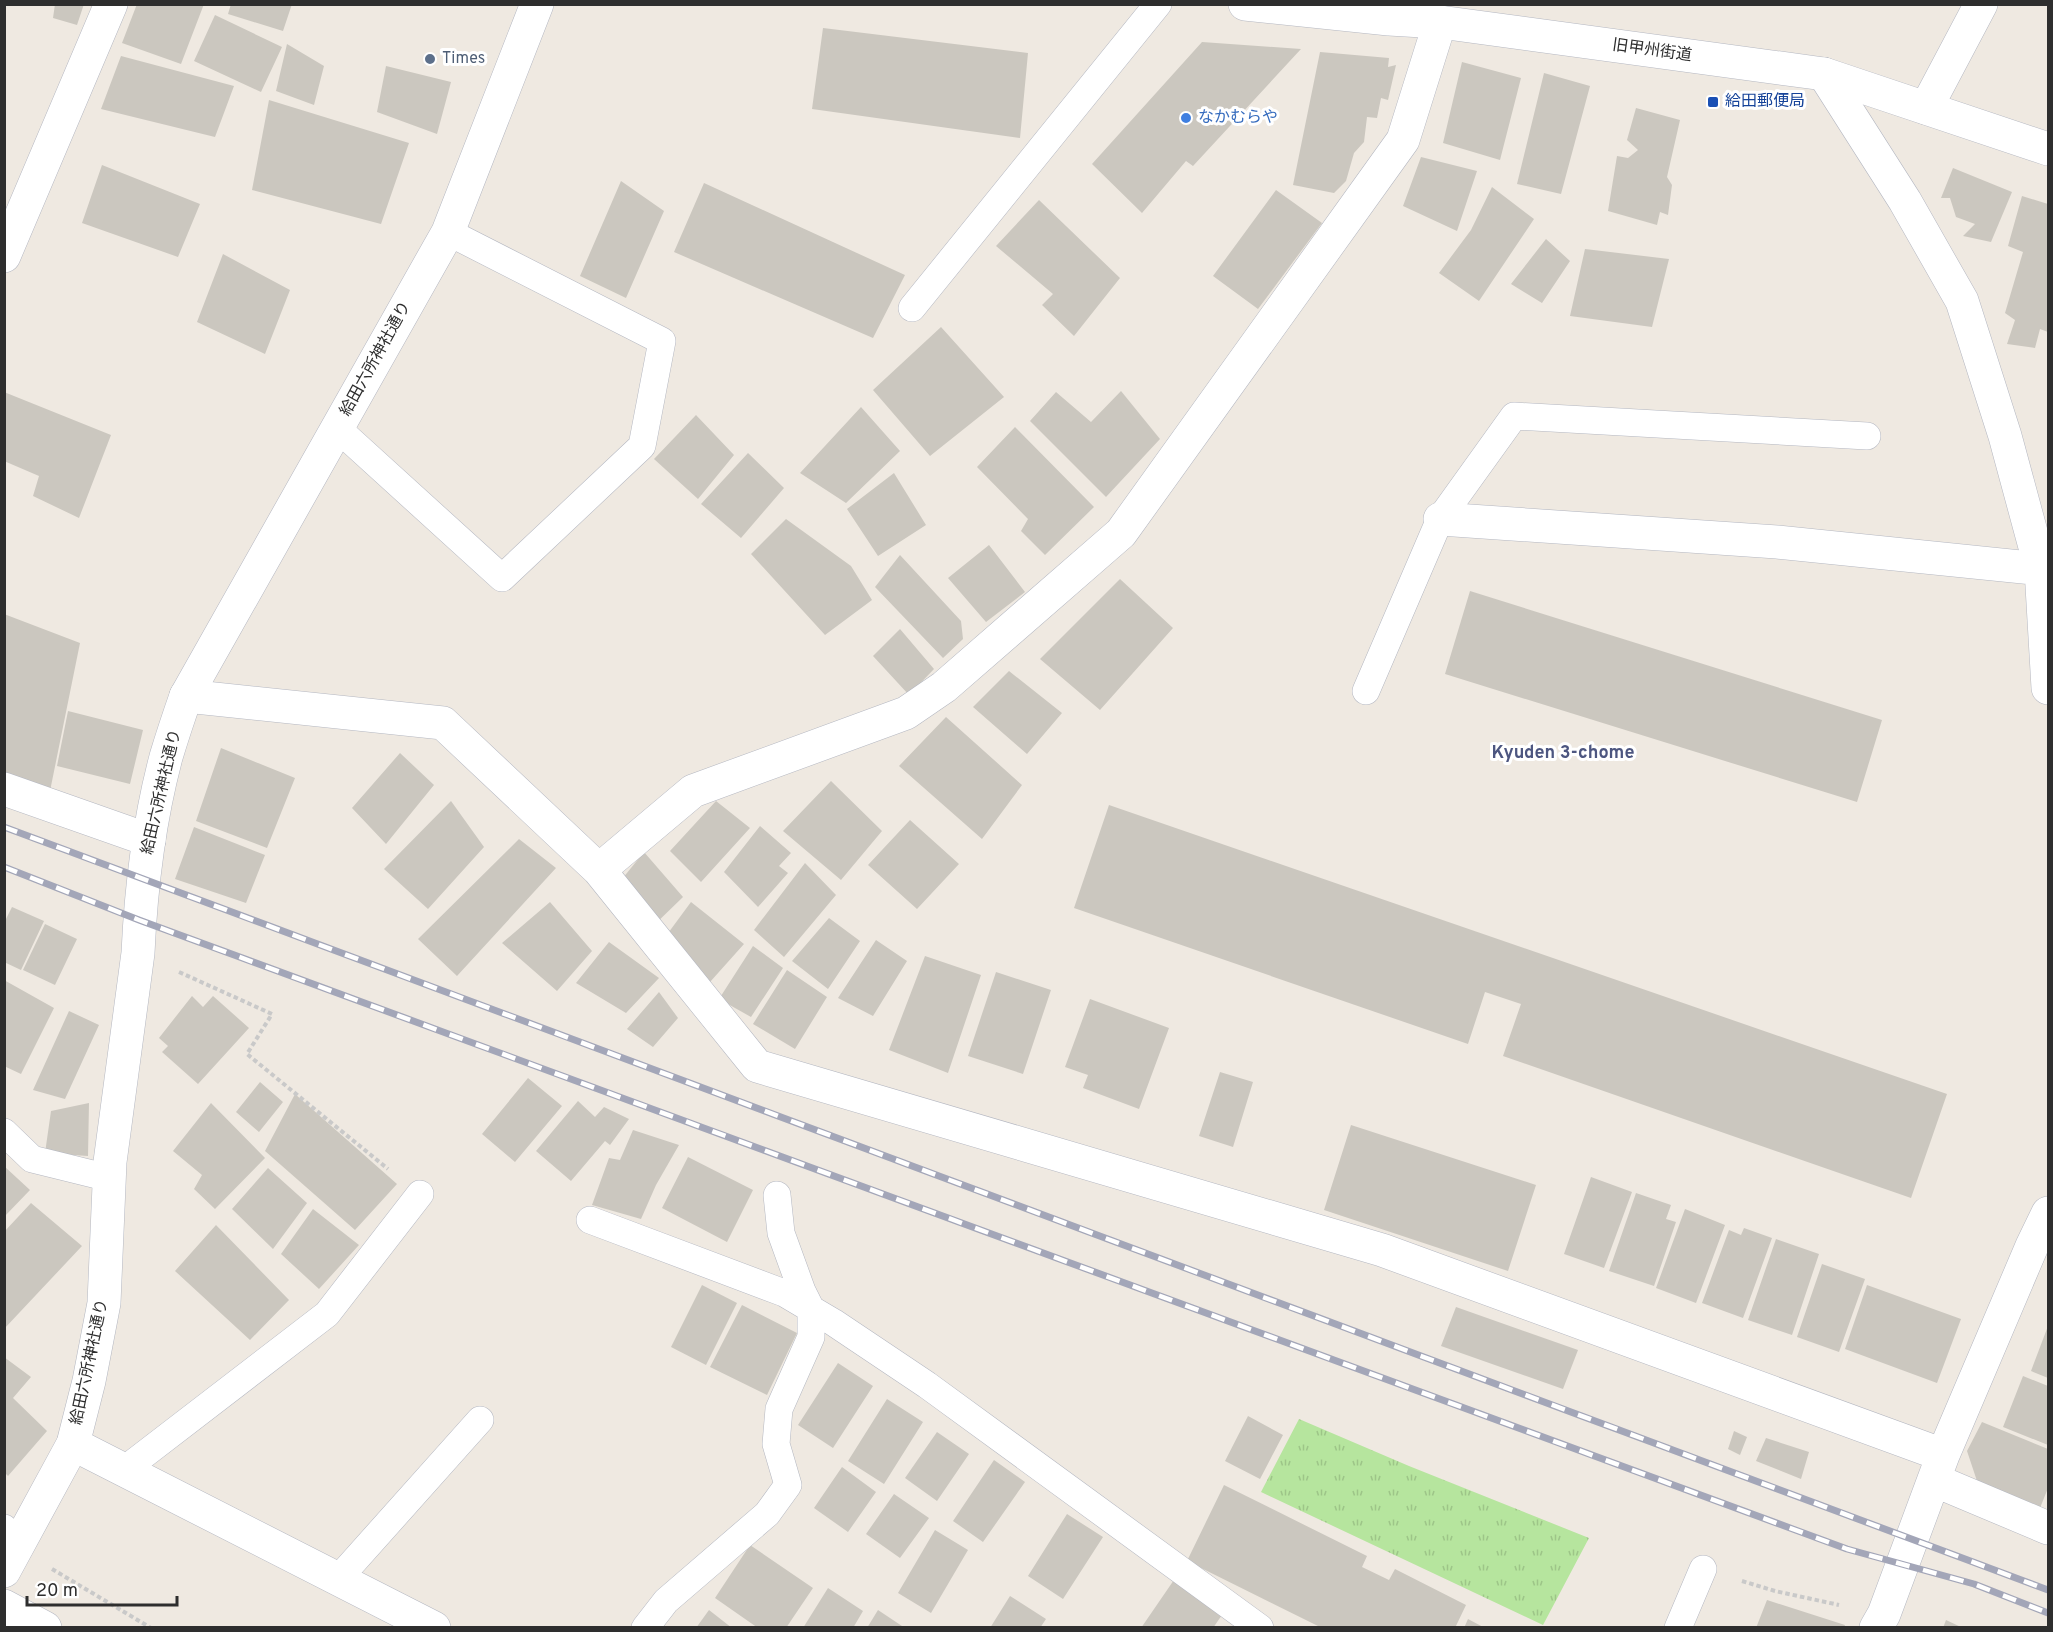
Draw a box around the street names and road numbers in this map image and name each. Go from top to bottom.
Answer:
street label: 旧甲州街道 [1611,36,1693,66]
street label: 給田六所神社通り [336,298,416,420]
street label: 給田六所神社通り [138,727,186,857]
street label: 給田六所神社通り [67,1297,113,1427]

